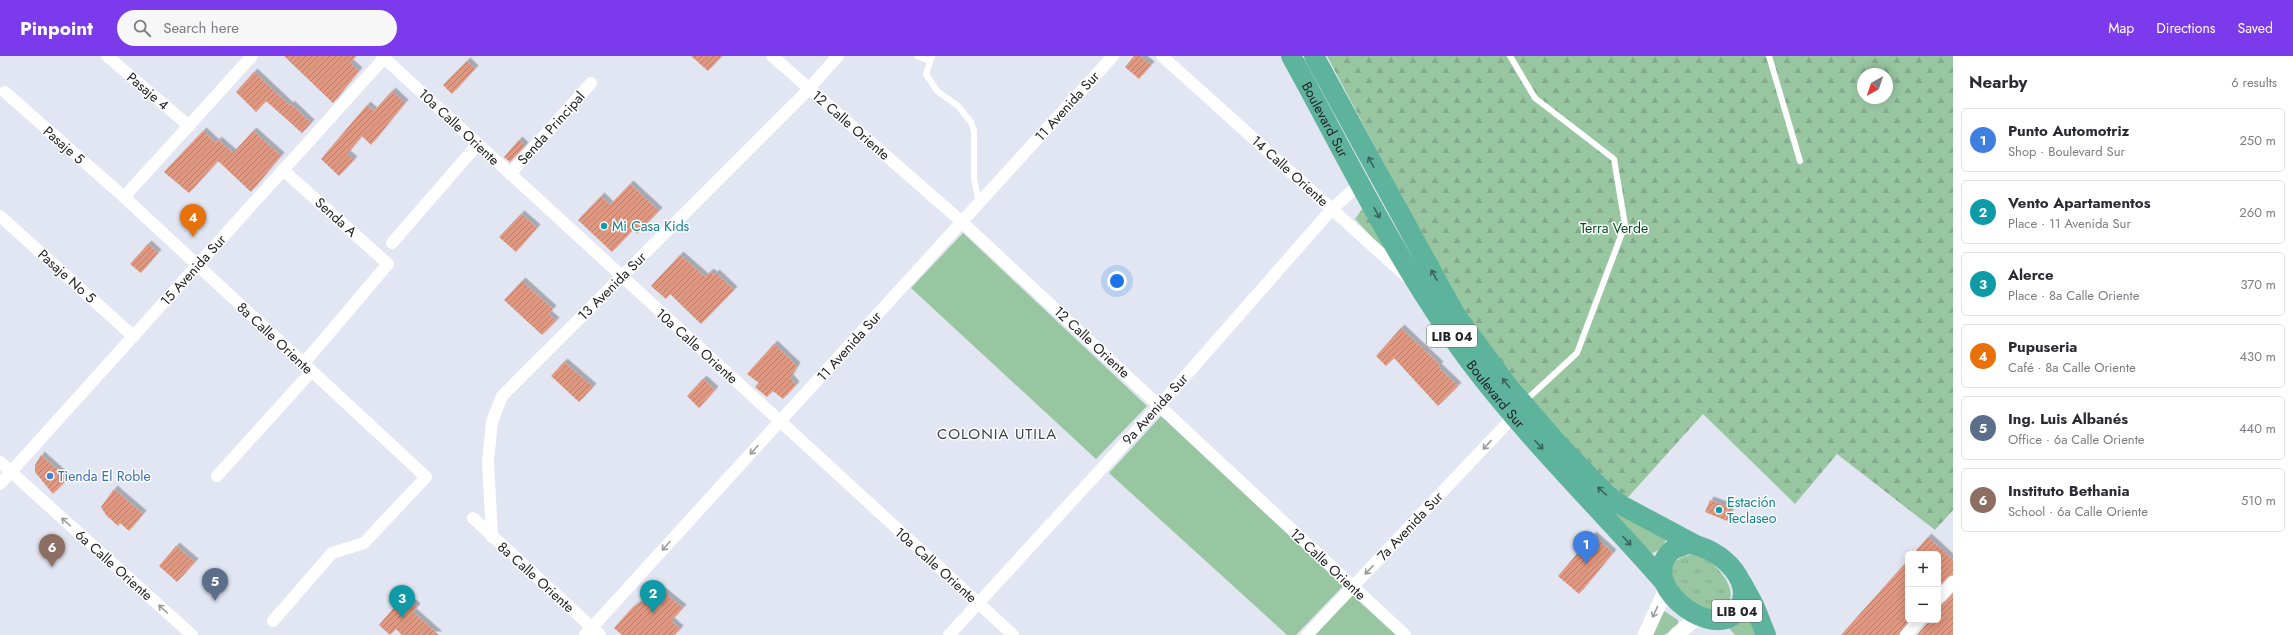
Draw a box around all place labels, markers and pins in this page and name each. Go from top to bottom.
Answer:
pin: 4 [180,204,206,237]
place label: Mi Casa Kids [612,216,690,236]
marker: Mi Casa Kids [599,221,609,231]
place label: Tienda El Roble [58,466,151,486]
marker: Tienda El Roble [45,471,55,481]
place label: Estación Teclaseo [1727,492,1777,528]
marker: Estación Teclaseo [1714,505,1724,515]
pin: 1 [1573,531,1599,564]
pin: 6 [39,534,65,567]
pin: 5 [202,568,228,601]
pin: 2 [640,580,666,613]
pin: 3 [389,585,415,618]

